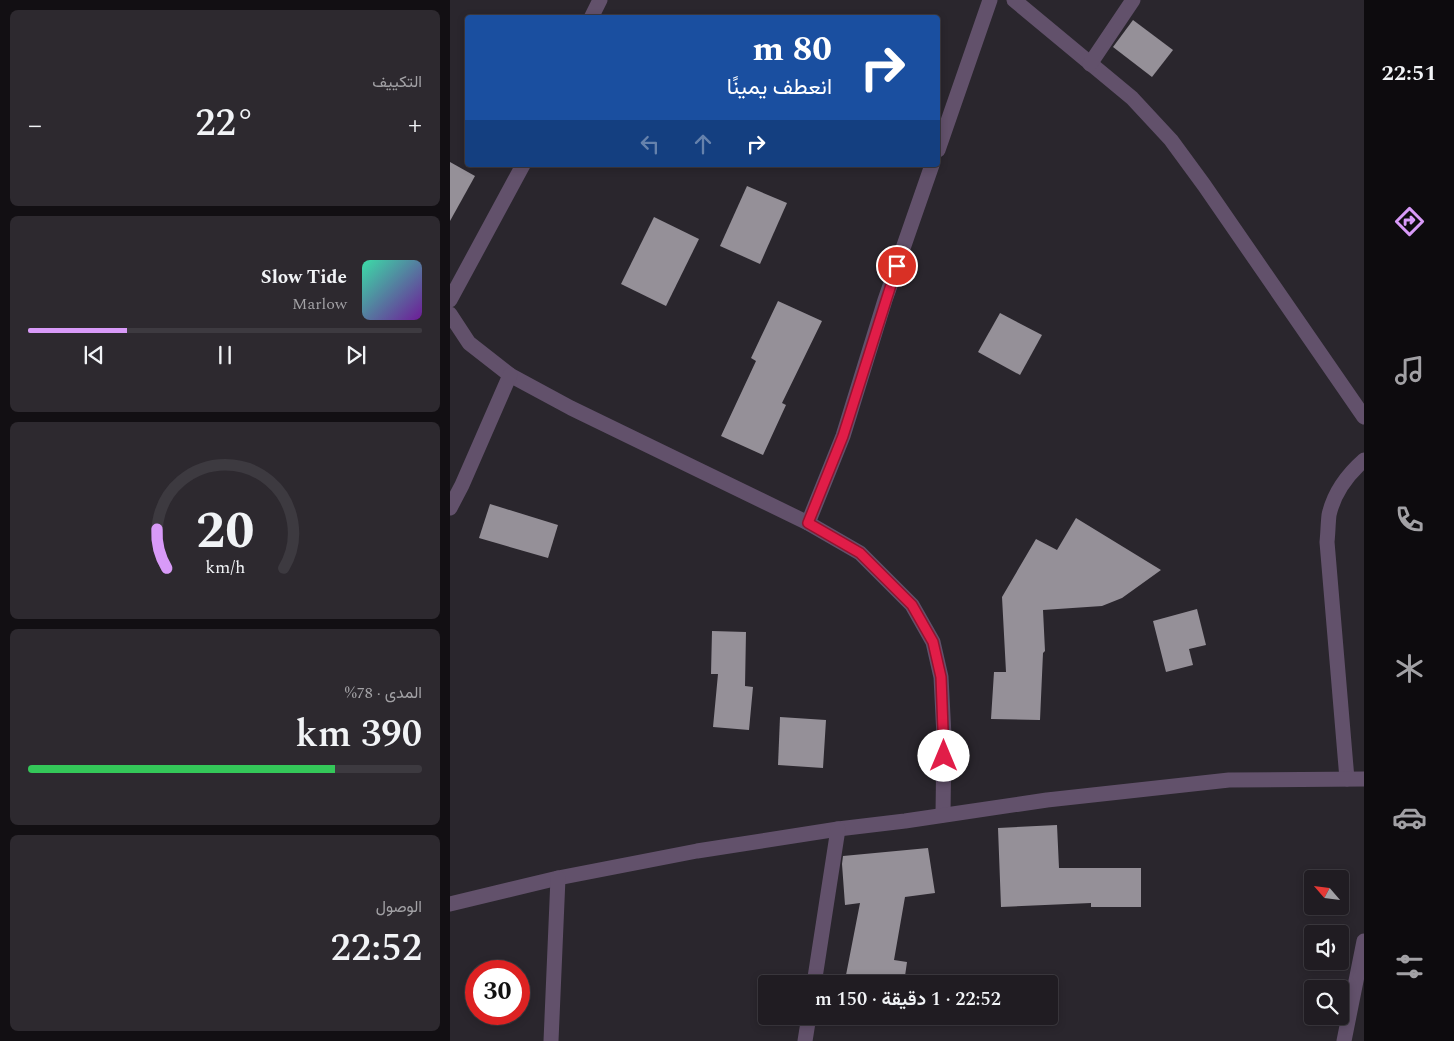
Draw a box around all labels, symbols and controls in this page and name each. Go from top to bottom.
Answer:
text: 80 m [752,23,832,76]
icon: right [850,35,915,100]
text: 22:51 [1381,57,1437,90]
text: التكييف [372,70,422,94]
text: انعطف يمينًا [727,71,832,104]
text: 22° [195,95,255,153]
text: − [28,104,42,147]
text: + [408,104,422,147]
icon: left [636,130,664,158]
icon: ahead [689,130,717,158]
icon: right [742,130,770,158]
icon: directions [1392,204,1427,239]
pin [876,245,918,287]
icon: arrive [883,252,911,280]
text: Slow Tide [261,263,347,292]
text: Marlow [292,292,347,316]
icon: previous [80,341,108,369]
icon: pause [211,341,239,369]
icon: next [342,341,370,369]
icon: music [1392,353,1427,388]
text: 20 [196,492,254,571]
icon: phone [1392,502,1427,537]
text: km/h [205,554,245,581]
icon: climate [1392,651,1427,686]
text: المدى · 78% [345,681,422,705]
text: 390 km [296,706,422,764]
position arrow [917,729,969,781]
icon: car [1392,800,1427,835]
north arrow [1304,870,1349,915]
map controls [1304,870,1349,1025]
text: الوصول [376,895,422,919]
text: 22:52 [331,920,422,978]
button: sound [1304,925,1349,970]
icon: filters [1392,949,1427,984]
speed limit sign: 30 [465,960,530,1025]
button: search [1304,980,1349,1025]
text: 22:52 · 1 دقيقة · 150 m [815,985,1001,1014]

